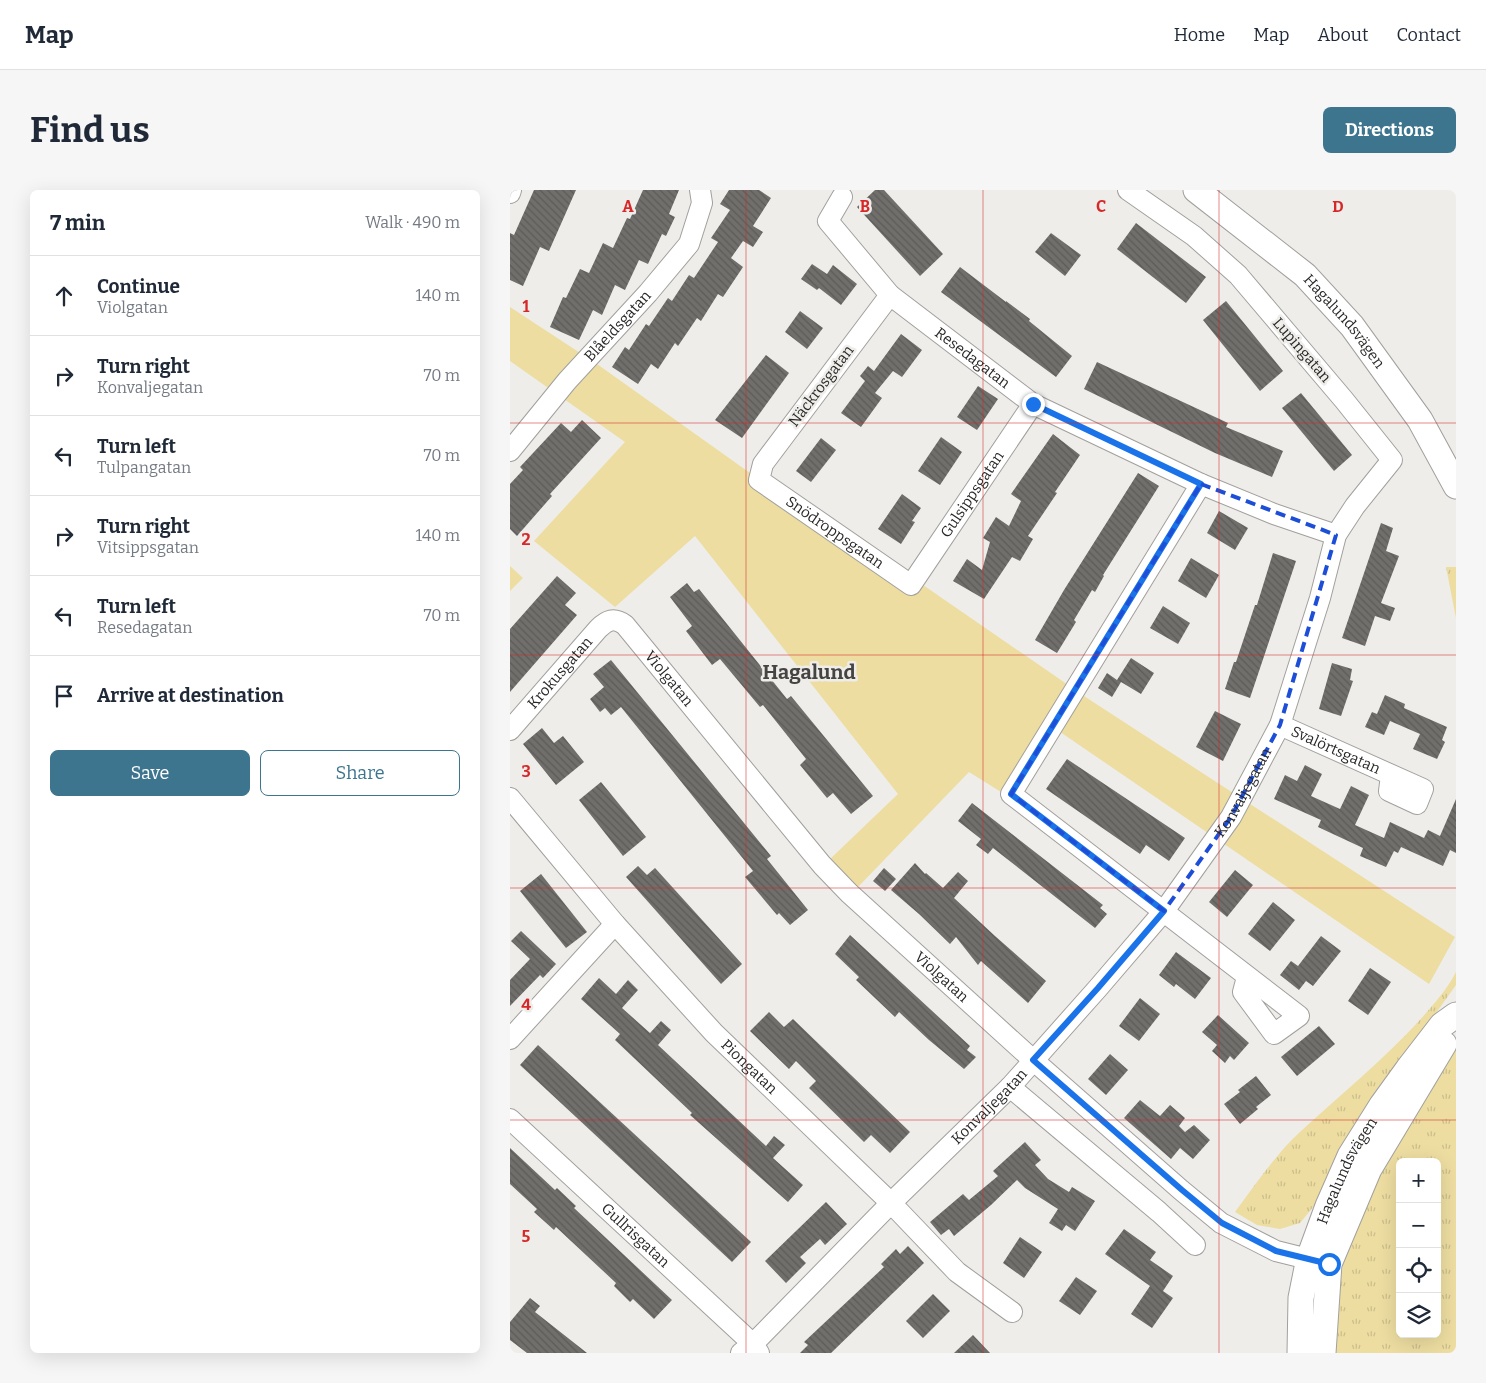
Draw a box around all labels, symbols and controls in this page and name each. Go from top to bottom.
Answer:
text: Map [25,21,74,49]
text: Home [1174,24,1225,46]
text: Map [1253,24,1289,46]
text: About [1317,24,1368,46]
text: Contact [1396,24,1461,46]
button: Directions [1323,107,1456,153]
text: Find us [30,109,150,151]
text: A [622,197,634,216]
text: B [860,197,870,216]
text: C [1096,197,1106,216]
text: D [1332,197,1344,216]
text: 7 min [50,210,105,236]
text: Walk · 490 m [365,213,460,232]
street label: Hagalundsvägen [1300,271,1389,372]
text: Continue [97,275,180,298]
icon: ahead [50,282,78,310]
text: 140 m [415,286,460,305]
street label: Blåeldsgatan [581,286,655,365]
text: 1 [523,297,530,316]
text: Violgatan [97,298,168,317]
street label: Lupingatan [1269,314,1335,386]
street label: Resedagatan [931,324,1014,392]
street label: Näckrosgatan [785,341,858,430]
text: Turn right [97,355,190,378]
icon: right [50,362,78,390]
text: 70 m [424,366,460,385]
text: Konvaljegatan [97,378,203,397]
route end [1022,393,1045,416]
text: Turn left [97,435,176,458]
icon: left [50,442,78,470]
text: 70 m [424,446,460,465]
street label: Gulsippsgatan [937,447,1008,541]
text: Tulpangatan [97,458,191,477]
street label: Snödroppsgatan [782,492,888,573]
text: Turn right [97,515,190,538]
icon: right [50,522,78,550]
text: 140 m [415,526,460,545]
text: 2 [521,530,531,549]
text: Vitsippsgatan [97,538,199,557]
text: Turn left [97,595,176,618]
icon: left [50,602,78,630]
text: 70 m [424,606,460,625]
text: Resedagatan [97,618,192,637]
street label: Krokusgatan [524,633,596,712]
street label: Violgatan [641,647,697,710]
district label: Hagalund [763,660,855,684]
icon: arrive [50,682,78,710]
text: Arrive at destination [97,684,284,707]
street label: Svalörtsgatan [1288,722,1384,778]
street label: Konvaljegatan [1211,744,1275,841]
button: Save [50,750,250,796]
button: Share [260,750,460,796]
text: 3 [521,762,531,781]
street label: Violgatan [911,948,973,1006]
text: 4 [521,995,531,1014]
street label: Piongatan [717,1036,781,1098]
street label: Konvaljegatan [948,1065,1031,1148]
street label: Hagalundsvägen [1313,1114,1381,1227]
map controls [1396,1158,1441,1338]
button: + [1396,1158,1441,1203]
street label: Gullrisgatan [598,1199,674,1271]
button: − [1396,1203,1441,1248]
text: 5 [522,1227,531,1246]
button: locate [1396,1248,1441,1293]
route start [1318,1253,1341,1276]
button: layers [1396,1293,1441,1338]

